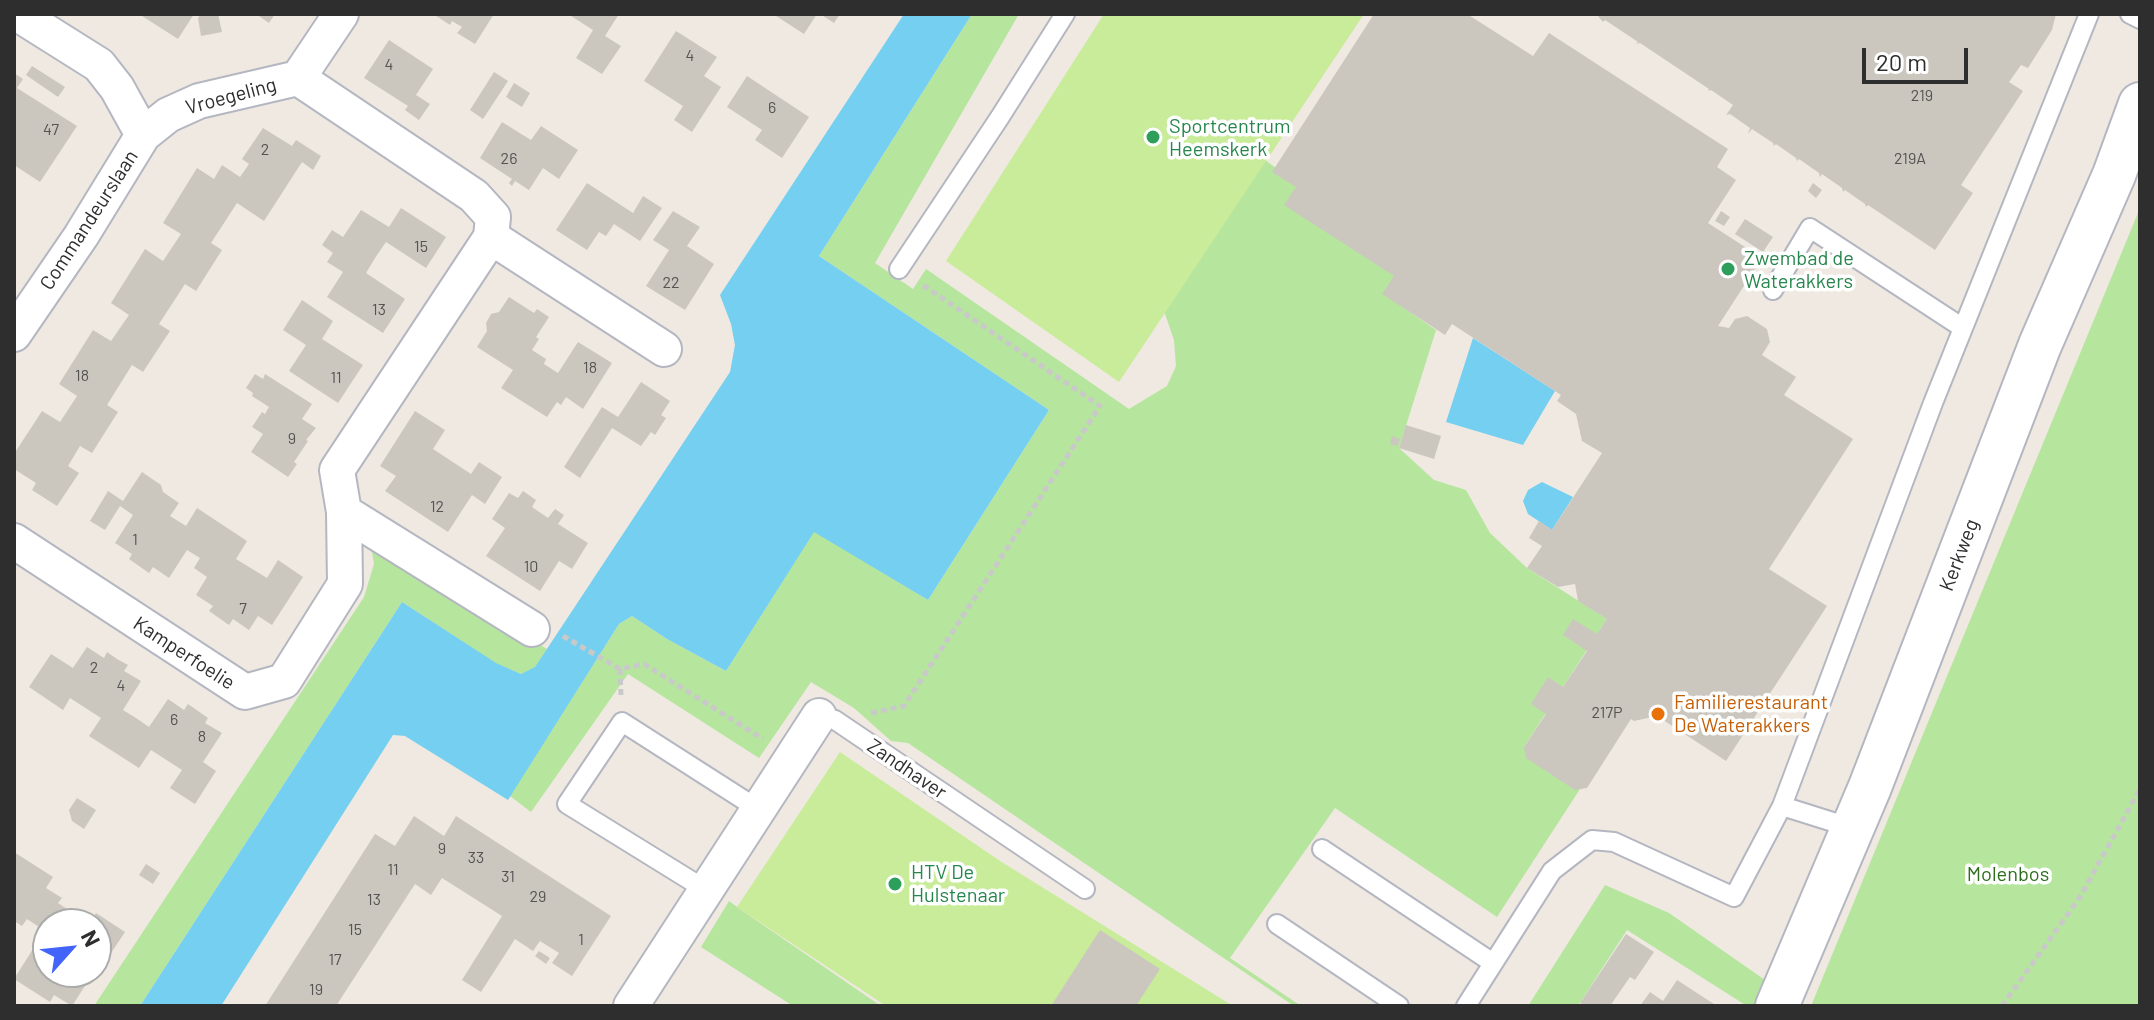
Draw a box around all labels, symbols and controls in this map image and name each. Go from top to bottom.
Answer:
scale bar [1866,32,1972,82]
house number: 4 [686,46,694,66]
text: 20 m [1876,47,1927,76]
house number: 4 [385,55,393,75]
street label: Vroegeling [183,72,279,120]
house number: 219 [1911,86,1933,106]
house number: 6 [768,98,776,118]
place label: Sportcentrum Heemskerk [1169,114,1291,161]
house number: 47 [43,120,59,140]
marker: Sportcentrum Heemskerk [1144,128,1162,146]
house number: 2 [261,140,269,160]
street label: Commandeurslaan [35,146,143,294]
house number: 26 [501,149,517,169]
house number: 219A [1894,149,1926,169]
house number: 15 [414,237,428,257]
place label: Zwembad de Waterakkers [1744,246,1854,293]
marker: Zwembad de Waterakkers [1719,260,1737,278]
house number: 22 [662,273,680,293]
house number: 13 [372,300,386,320]
house number: 18 [583,358,597,378]
house number: 18 [75,366,89,386]
house number: 11 [330,368,342,388]
house number: 9 [288,429,296,449]
house number: 12 [430,497,444,517]
street label: Kerkweg [1934,516,1984,594]
house number: 1 [132,530,138,550]
house number: 10 [524,557,538,577]
house number: 7 [239,599,247,619]
street label: Kamperfoelie [129,611,239,695]
house number: 2 [90,658,98,678]
house number: 4 [117,676,125,696]
place label: Familierestaurant De Waterakkers [1674,690,1828,737]
house number: 217P [1592,703,1622,723]
marker: Familierestaurant De Waterakkers [1649,705,1667,723]
house number: 6 [170,710,178,730]
house number: 8 [198,727,206,747]
street label: Zandhaver [863,734,951,804]
house number: 9 [438,839,446,859]
house number: 33 [468,848,484,868]
house number: 11 [387,860,399,880]
place label: HTV De Hulstenaar [911,860,1005,907]
park label: Molenbos [1967,862,2049,886]
house number: 31 [501,867,515,887]
marker: HTV De Hulstenaar [886,875,904,893]
house number: 29 [530,887,546,907]
house number: 13 [367,890,381,910]
north arrow [32,908,112,988]
house number: 15 [348,920,362,940]
text: N [77,926,107,950]
house number: 1 [578,930,584,950]
house number: 17 [328,950,342,970]
house number: 19 [309,980,323,1000]

